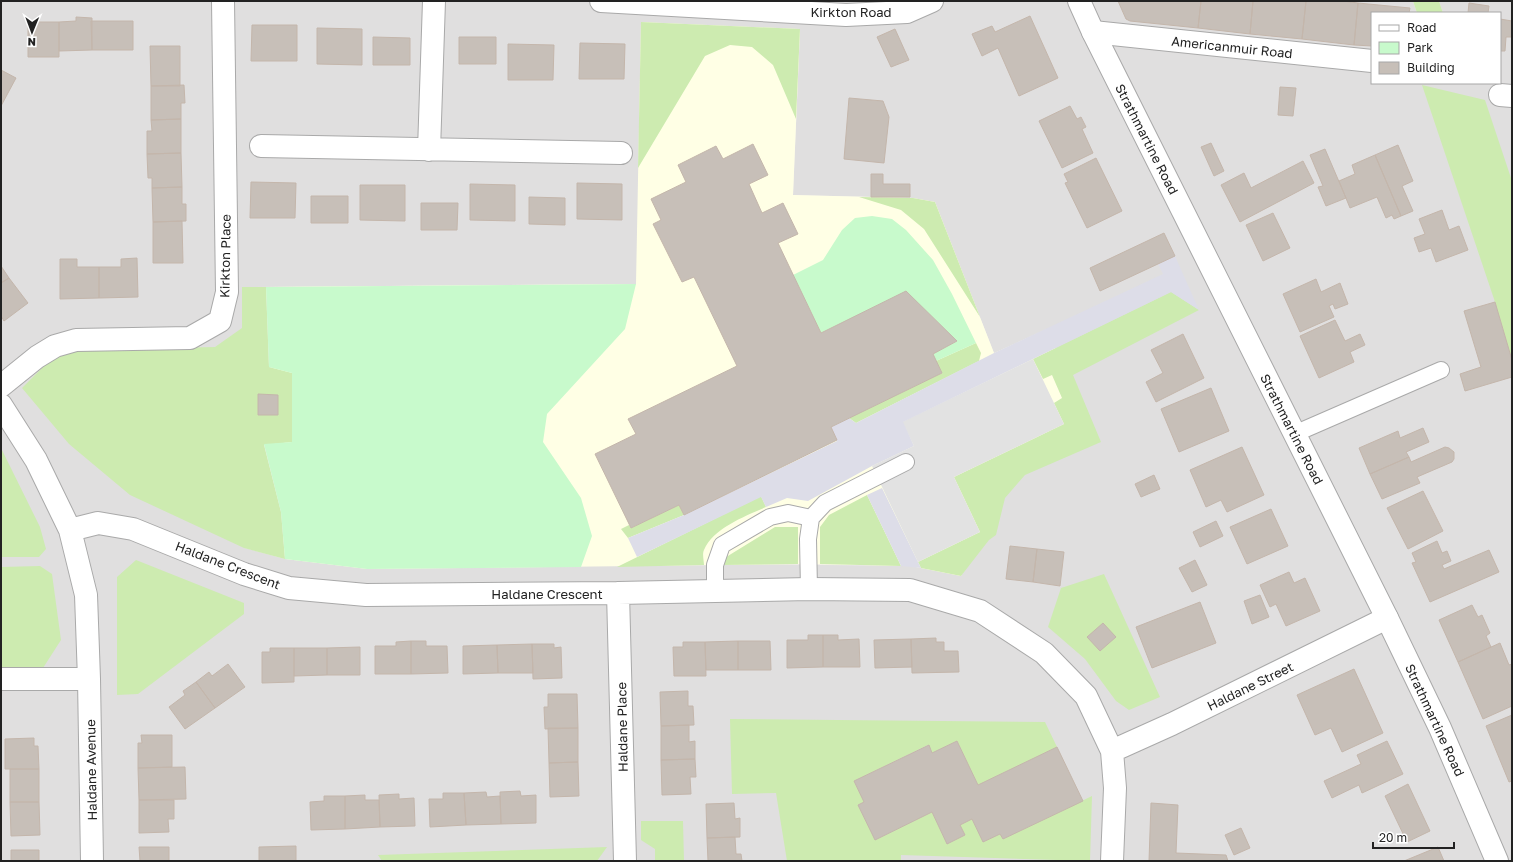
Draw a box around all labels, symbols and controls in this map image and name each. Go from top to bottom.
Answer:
street label: Kirkton Road [810,4,892,20]
north arrow [12,12,52,52]
legend [1371,12,1501,84]
text: Road [1407,20,1436,35]
street label: Americanmuir Road [1171,33,1293,61]
text: N [28,36,36,49]
text: Park [1407,40,1433,55]
text: Building [1407,60,1455,75]
street label: Strathmartine Road [1112,81,1182,197]
street label: Kirkton Place [216,214,234,298]
street label: Strathmartine Road [1257,371,1327,487]
street label: Haldane Crescent [173,538,283,592]
street label: Haldane Crescent [491,586,603,602]
street label: Haldane Street [1204,658,1296,714]
street label: Strathmartine Road [1402,661,1468,779]
street label: Haldane Place [613,682,631,772]
street label: Haldane Avenue [82,719,100,821]
scale bar [1373,824,1454,850]
text: 20 m [1379,830,1407,845]

